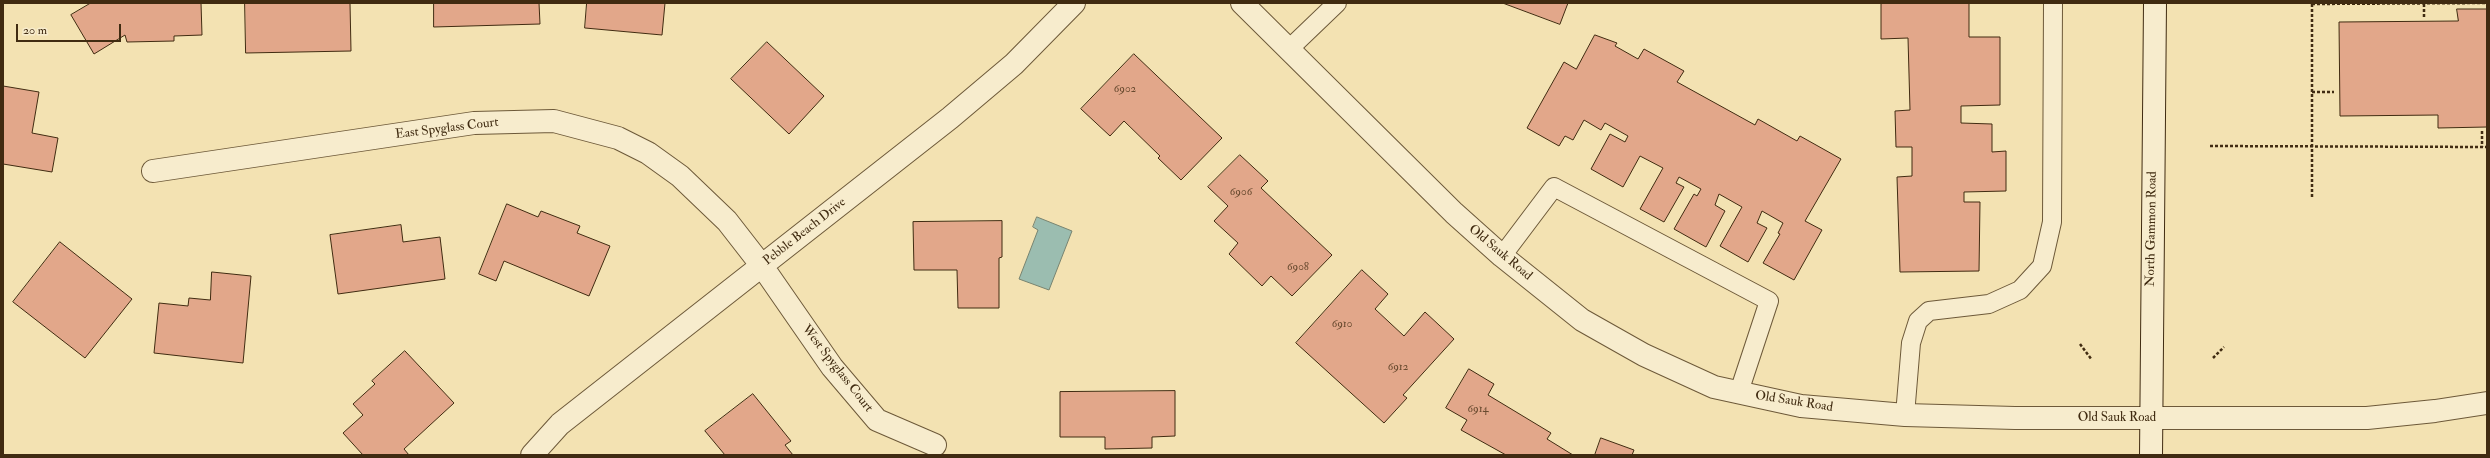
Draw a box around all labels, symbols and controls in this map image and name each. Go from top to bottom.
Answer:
scale bar [18,16,123,42]
text: 20 m [23,23,47,38]
house number: 6902 [1114,83,1136,97]
street label: East Spyglass Court [395,115,499,143]
street label: North Gammon Road [2143,171,2161,287]
house number: 6906 [1230,186,1252,200]
street label: Pebble Beach Drive [761,195,849,269]
street label: Old Sauk Road [1465,222,1535,284]
house number: 6908 [1287,261,1309,275]
house number: 6910 [1332,318,1352,332]
street label: West Spyglass Court [798,322,876,416]
house number: 6912 [1388,361,1408,375]
street label: Old Sauk Road [1754,388,1834,416]
house number: 6914 [1468,403,1488,417]
street label: Old Sauk Road [2078,410,2156,426]

